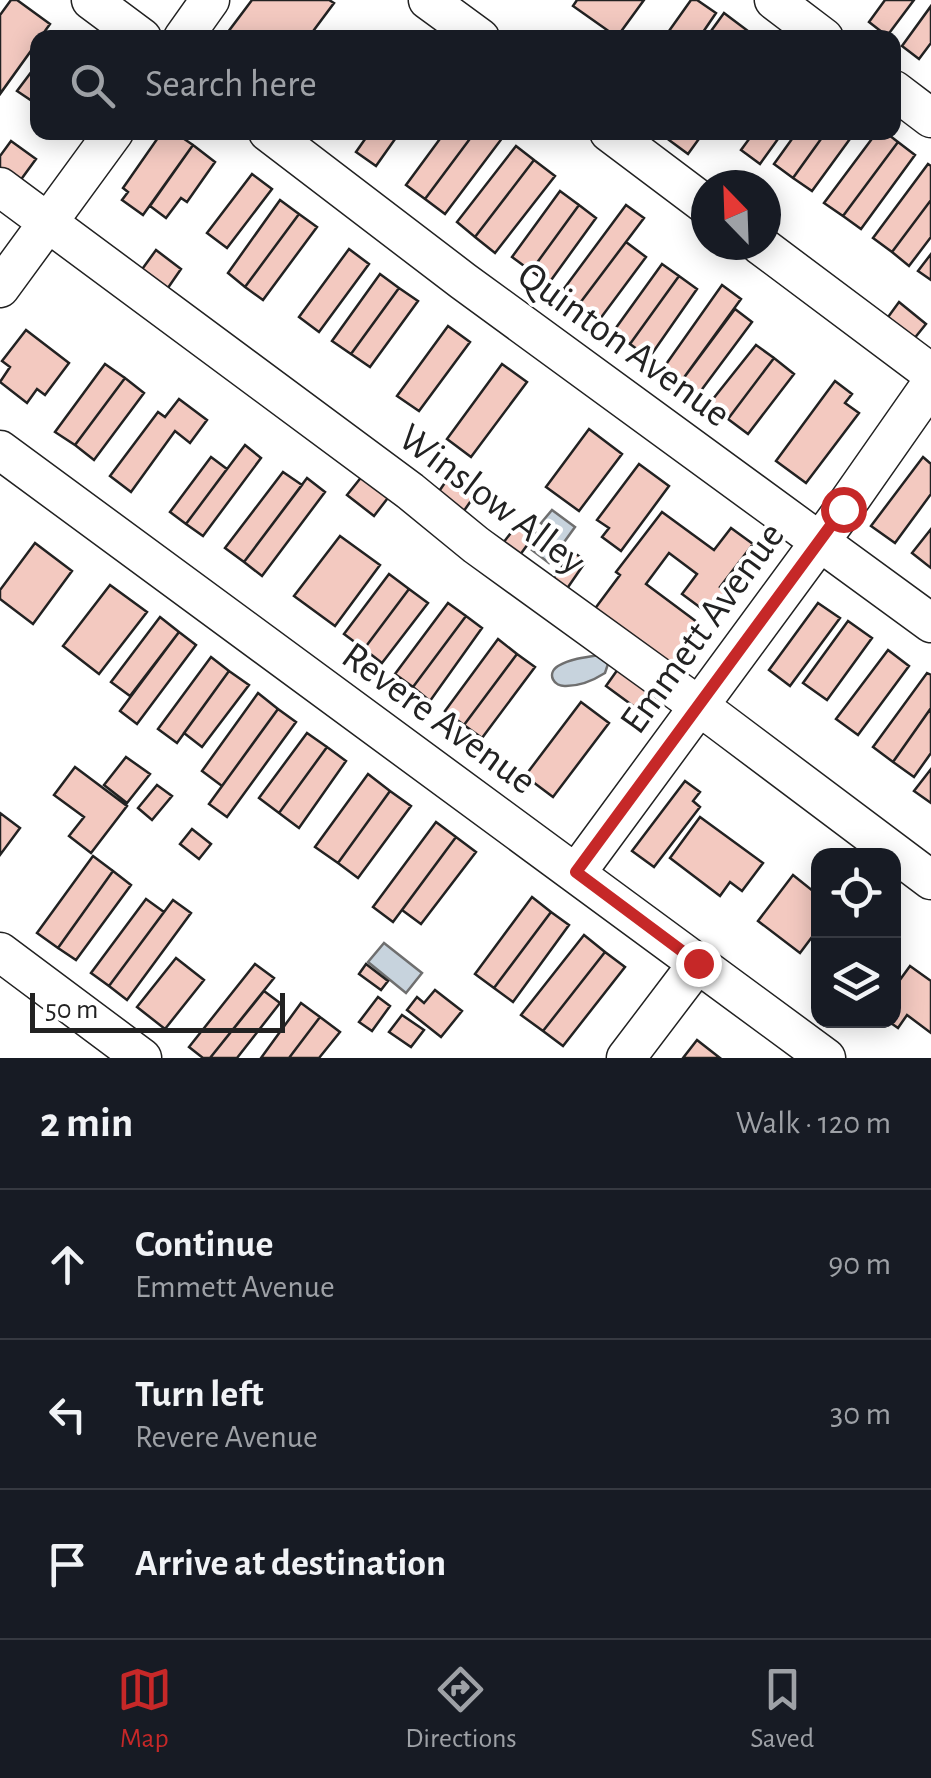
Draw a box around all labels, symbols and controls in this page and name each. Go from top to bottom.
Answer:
search box [30,30,901,140]
icon: search [65,58,120,113]
text: Search here [145,66,317,104]
north arrow [691,170,781,260]
street label: Quinton Avenue [510,255,737,435]
street label: Winslow Alley [391,417,592,582]
route start [821,487,867,533]
street label: Emmett Avenue [613,515,792,741]
street label: Revere Avenue [335,635,543,802]
map controls [811,848,901,1028]
button: locate [811,848,901,938]
button: layers [811,938,901,1028]
route end [676,941,722,987]
scale bar [30,988,285,1032]
text: 50 m [45,996,99,1024]
text: 2 min [40,1102,133,1144]
text: Walk · 120 m [736,1107,891,1139]
text: Continue [135,1226,273,1264]
icon: ahead [40,1237,95,1292]
text: 90 m [828,1248,891,1280]
text: Emmett Avenue [135,1271,335,1303]
text: Turn left [135,1376,263,1414]
icon: left [40,1387,95,1442]
text: 30 m [830,1398,891,1430]
text: Revere Avenue [135,1421,318,1453]
icon: arrive [40,1537,95,1592]
text: Arrive at destination [135,1545,446,1583]
tab: Map [117,1662,172,1756]
tab: Directions [405,1662,517,1756]
tab: Saved [750,1662,814,1756]

